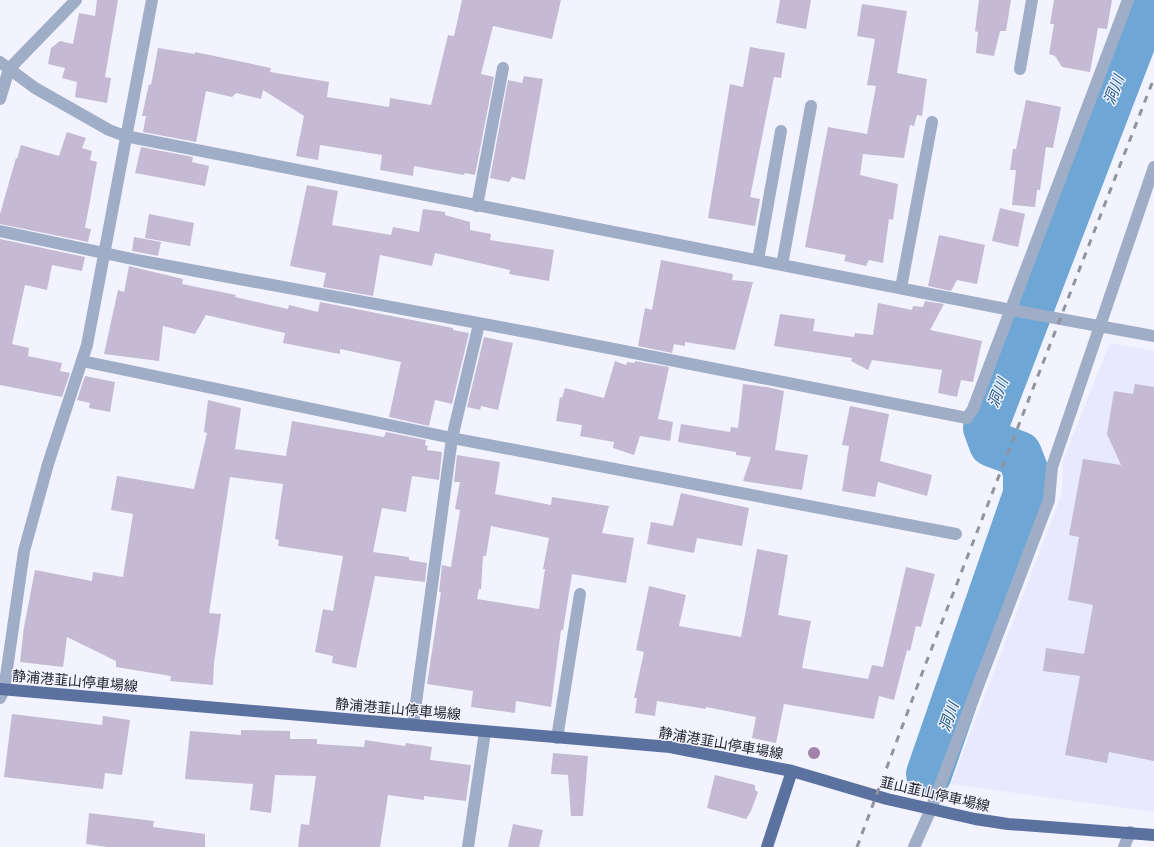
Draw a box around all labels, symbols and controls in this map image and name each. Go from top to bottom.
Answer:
water label: 洞川 [1100,71,1128,107]
water label: 洞川 [984,374,1012,410]
street label: 静浦港韮山停車場線 [11,668,138,695]
street label: 静浦港韮山停車場線 [334,696,461,723]
water label: 洞川 [936,698,963,734]
street label: 静浦港韮山停車場線 [657,724,784,763]
street label: 韮山韮山停車場線 [878,774,991,815]

